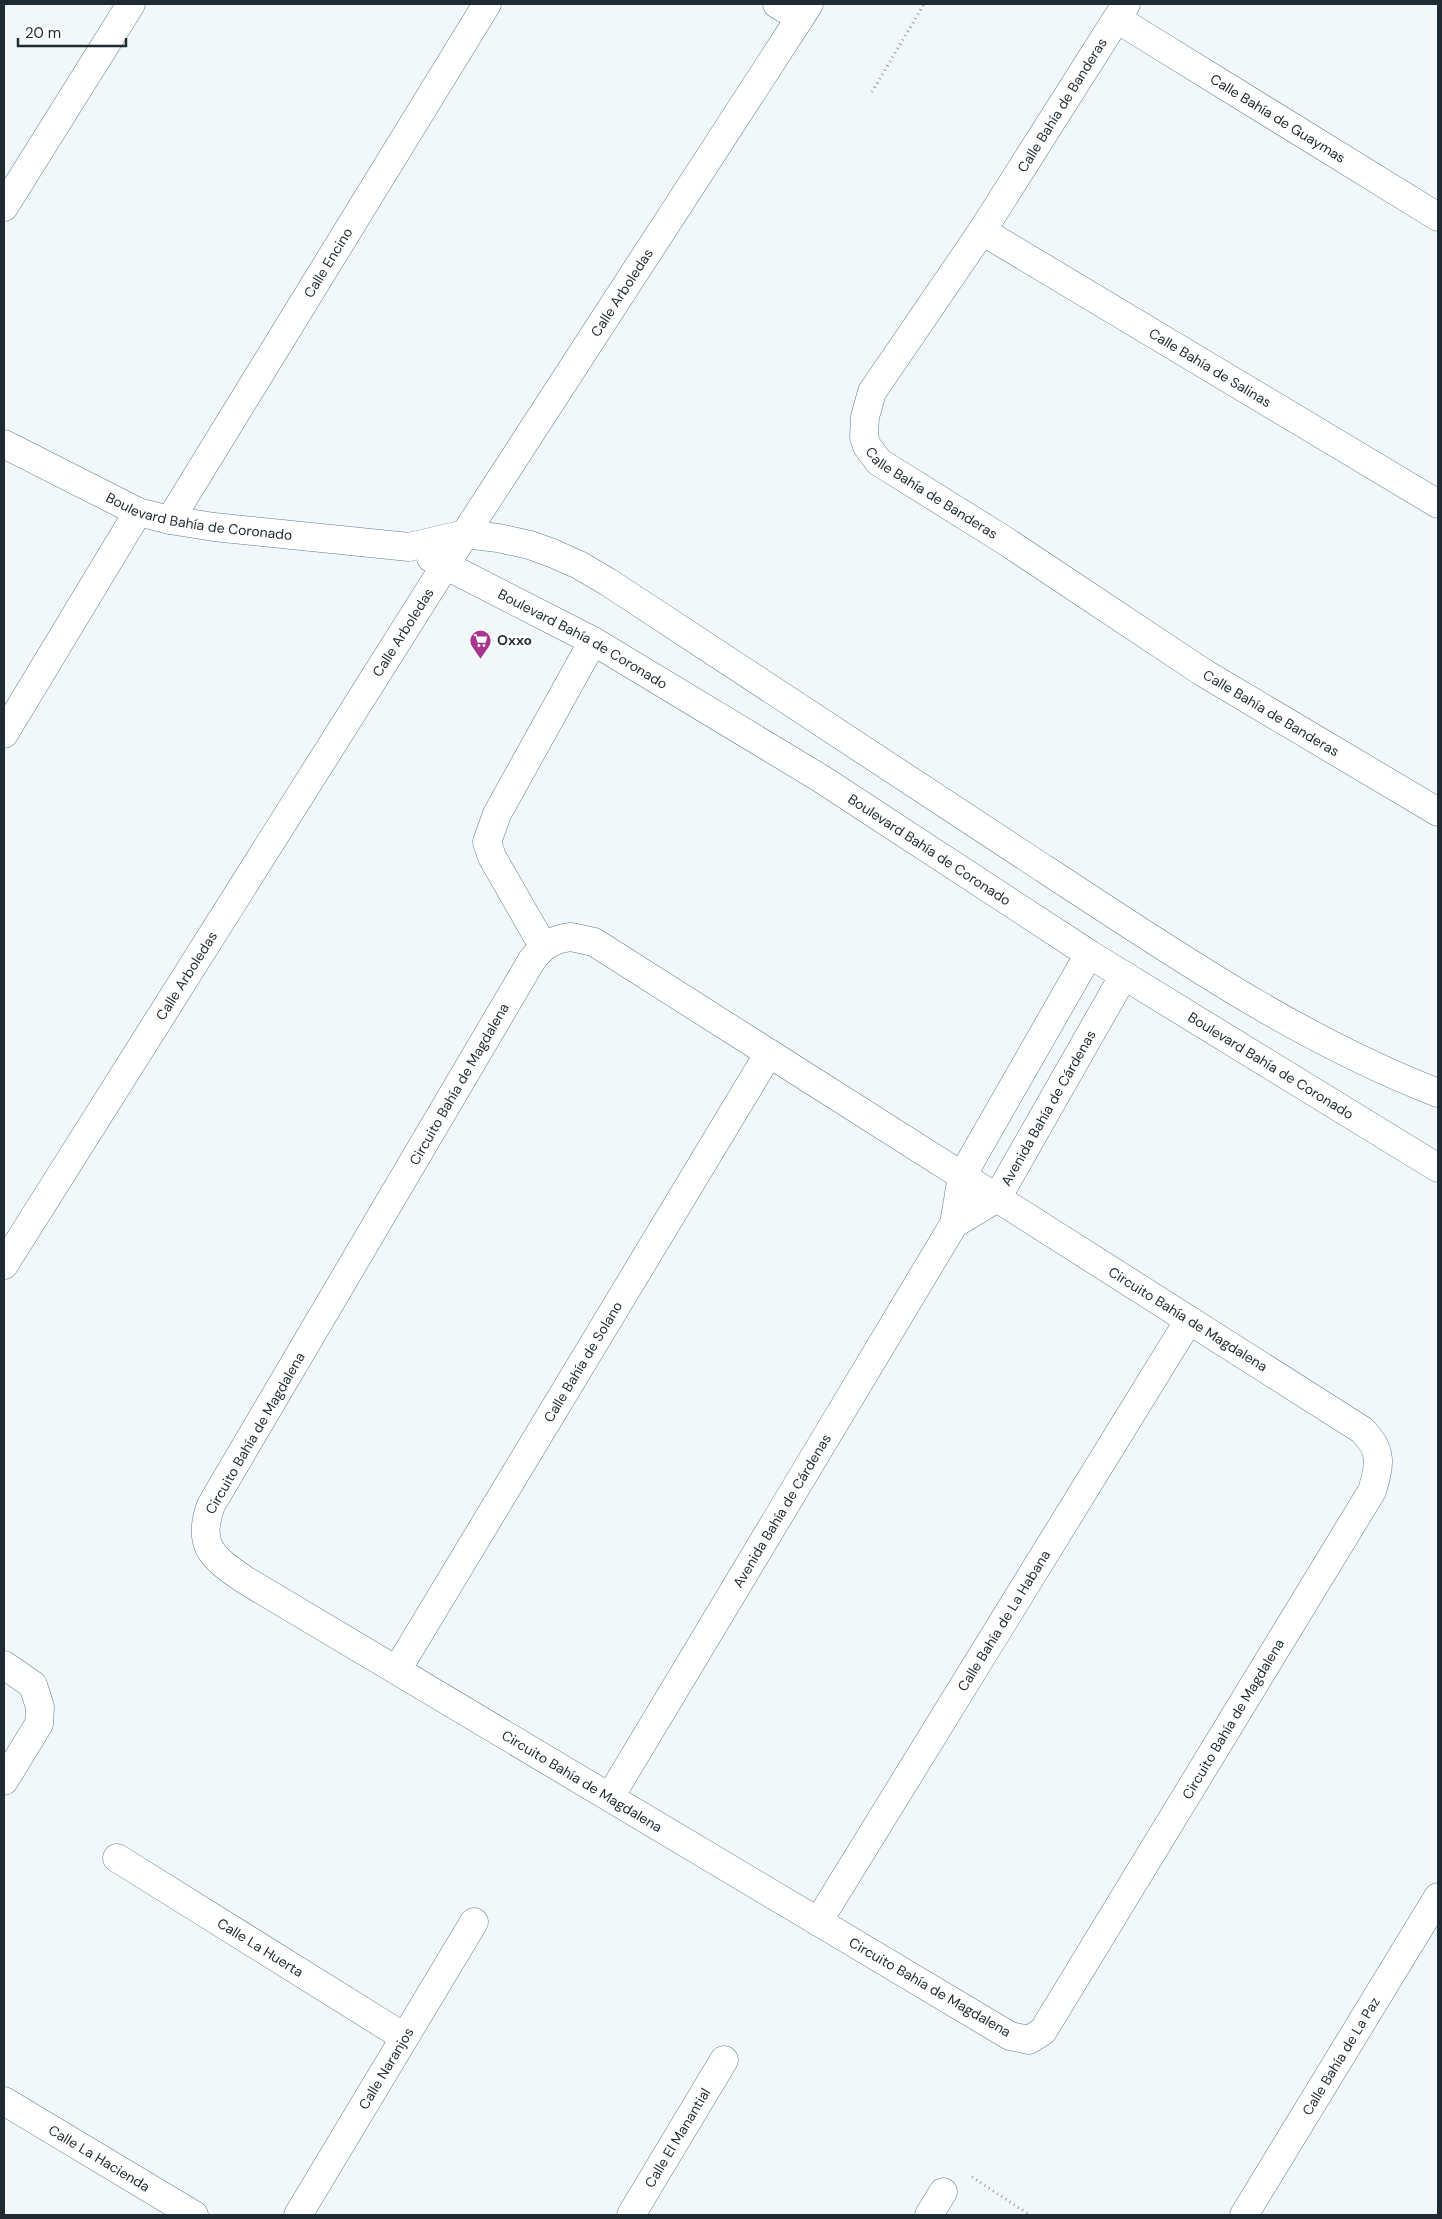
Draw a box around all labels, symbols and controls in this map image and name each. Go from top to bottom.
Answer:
scale bar [18,15,125,47]
text: 20 m [25,23,61,43]
street label: Calle Bahía de Banderas [1013,34,1111,176]
street label: Calle Bahía de Guaymas [1207,70,1349,167]
street label: Calle Encino [300,224,357,301]
street label: Calle Arboledas [586,245,657,340]
street label: Calle Bahía de Salinas [1146,324,1275,411]
street label: Calle Bahía de Banderas [862,443,1001,543]
street label: Boulevard Bahía de Coronado [103,488,293,544]
street label: Calle Arboledas [368,585,438,680]
street label: Boulevard Bahía de Coronado [495,585,671,693]
supermarket icon: Oxxo [469,628,493,659]
place label: Oxxo [497,631,532,649]
street label: Calle Bahía de Banderas [1200,666,1343,760]
street label: Boulevard Bahía de Coronado [845,790,1014,909]
street label: Calle Arboledas [152,928,221,1024]
street label: Circuito Bahía de Magdalena [405,1000,513,1168]
street label: Boulevard Bahía de Coronado [1185,1008,1357,1123]
street label: Avenida Bahía de Cárdenas [997,1027,1100,1189]
street label: Circuito Bahía de Magdalena [1105,1263,1271,1375]
street label: Calle Bahía de Solano [539,1298,626,1426]
street label: Circuito Bahía de Magdalena [201,1349,309,1517]
street label: Avenida Bahía de Cárdenas [729,1430,835,1591]
street label: Calle Bahía de La Habana [953,1547,1054,1695]
street label: Circuito Bahía de Magdalena [1178,1635,1288,1803]
street label: Circuito Bahía de Magdalena [498,1726,666,1836]
street label: Calle La Huerta [214,1914,307,1981]
street label: Circuito Bahía de Magdalena [846,1933,1014,2041]
street label: Calle Bahía de La Paz [1298,1994,1384,2119]
street label: Calle Naranjos [355,2024,418,2113]
street label: Calle El Manantial [640,2085,714,2191]
street label: Calle La Hacienda [45,2121,153,2195]

